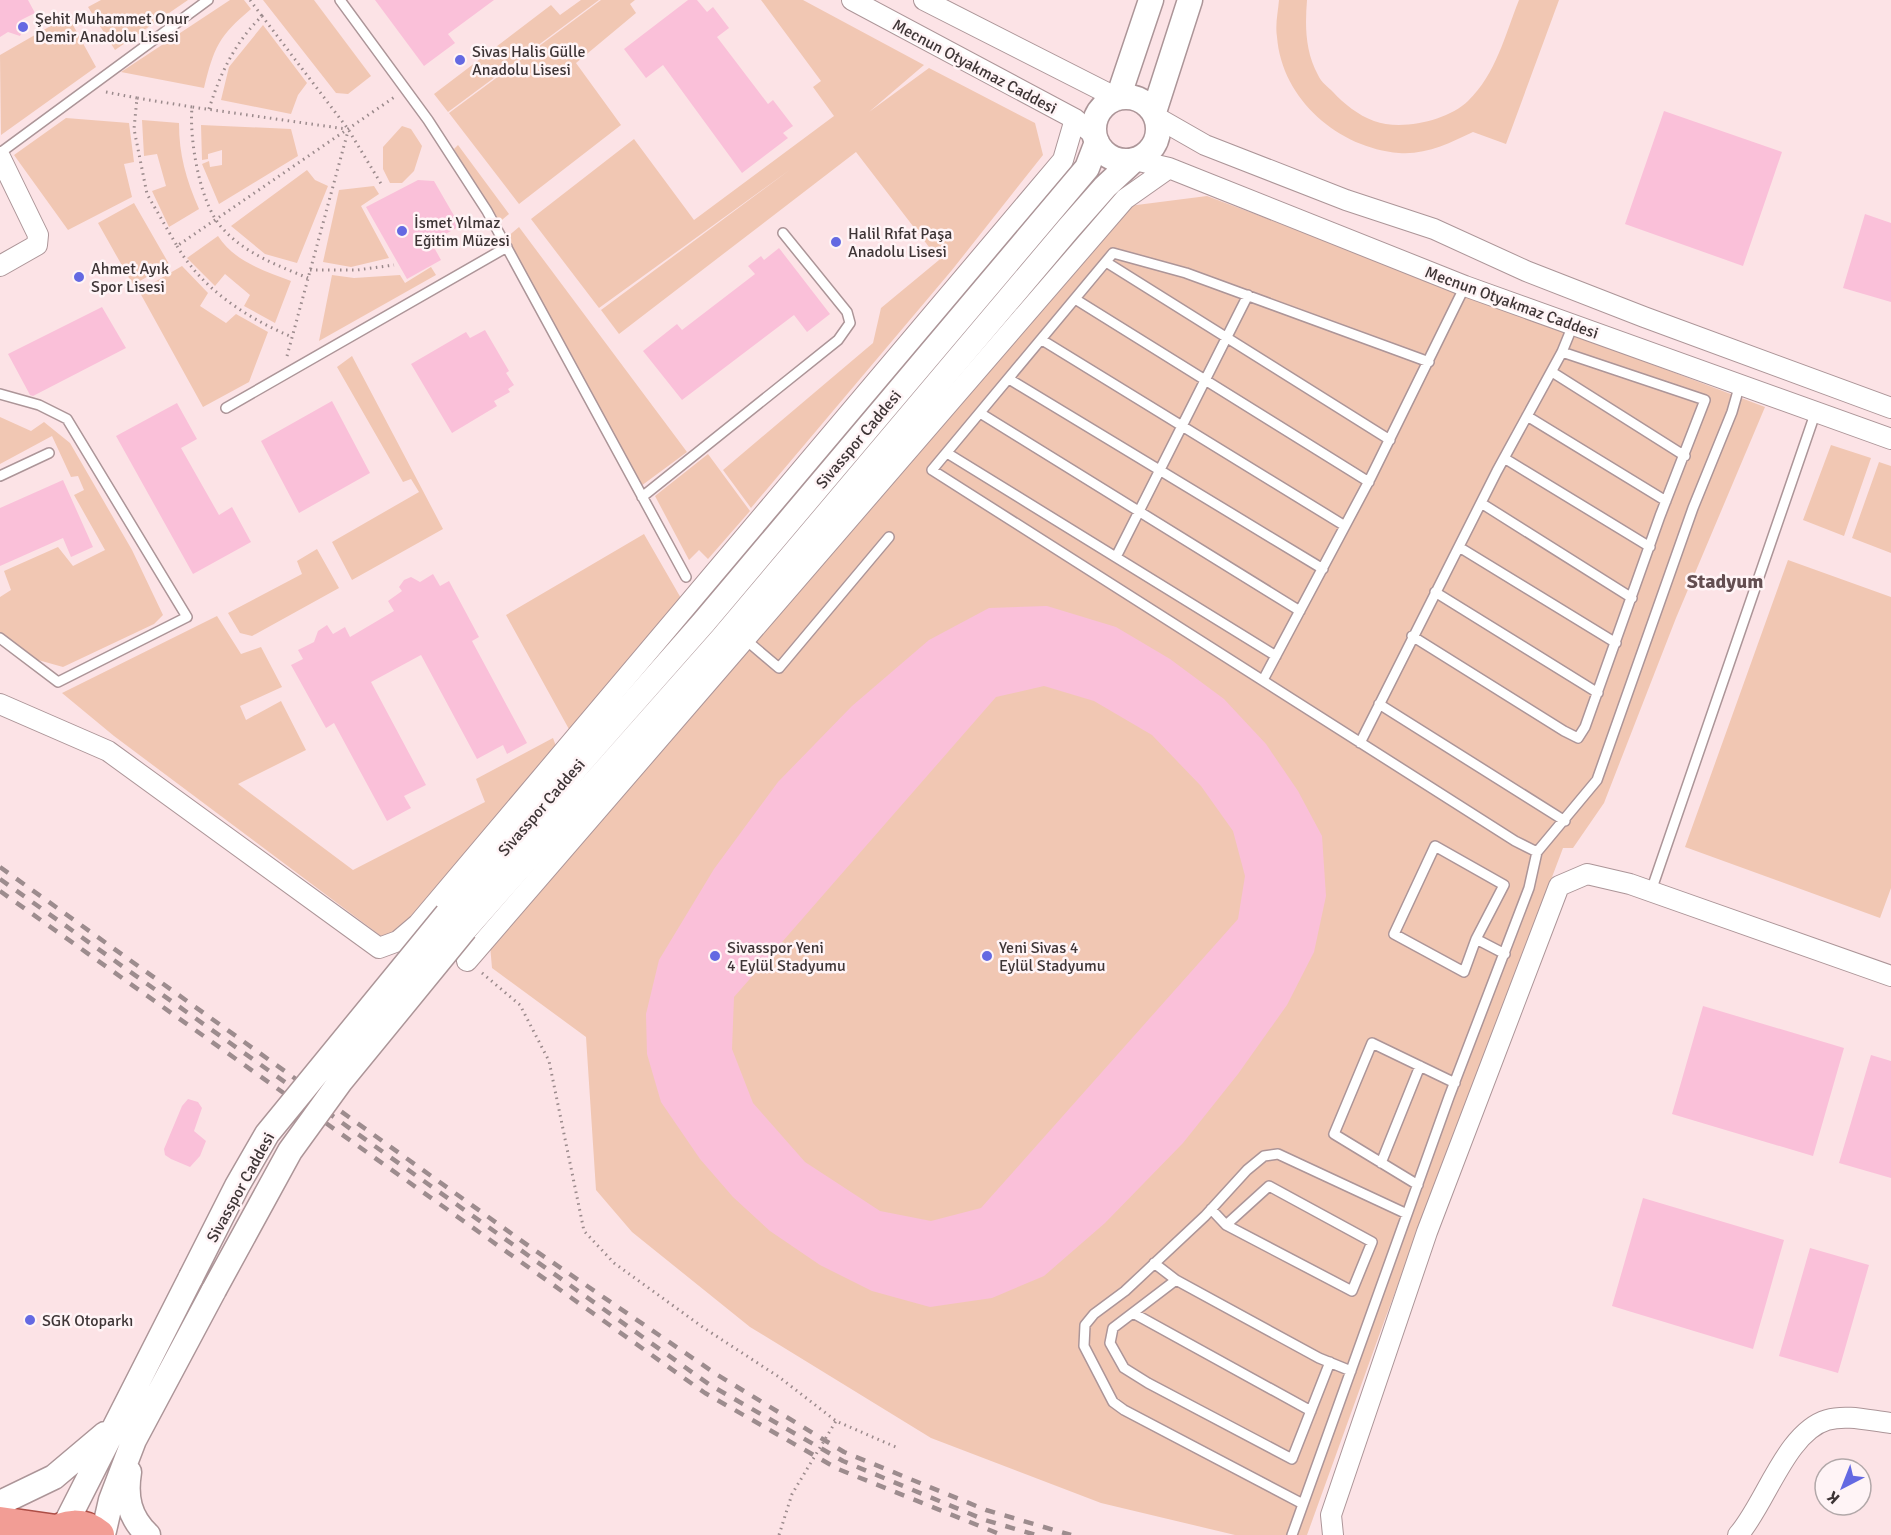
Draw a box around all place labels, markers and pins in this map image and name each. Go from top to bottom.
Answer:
place label: Şehit Muhammet Onur Demir Anadolu Lisesi [35,9,189,47]
marker: Şehit Muhammet Onur Demir Anadolu Lisesi [16,20,30,34]
place label: Sivas Halis Gülle Anadolu Lisesi [472,42,585,80]
marker: Sivas Halis Gülle Anadolu Lisesi [453,53,467,67]
place label: İsmet Yılmaz Eğitim Müzesi [414,213,510,251]
marker: İsmet Yılmaz Eğitim Müzesi [395,224,409,238]
place label: Halil Rıfat Paşa Anadolu Lisesi [848,224,952,262]
marker: Halil Rıfat Paşa Anadolu Lisesi [829,235,843,249]
place label: Ahmet Ayık Spor Lisesi [91,259,169,297]
marker: Ahmet Ayık Spor Lisesi [72,270,86,284]
place label: Sivasspor Yeni 4 Eylül Stadyumu [727,938,846,976]
place label: Yeni Sivas 4 Eylül Stadyumu [999,938,1106,976]
marker: Sivasspor Yeni 4 Eylül Stadyumu [708,949,722,963]
marker: Yeni Sivas 4 Eylül Stadyumu [980,949,994,963]
place label: SGK Otoparkı [42,1311,133,1331]
marker: SGK Otoparkı [23,1313,37,1327]

